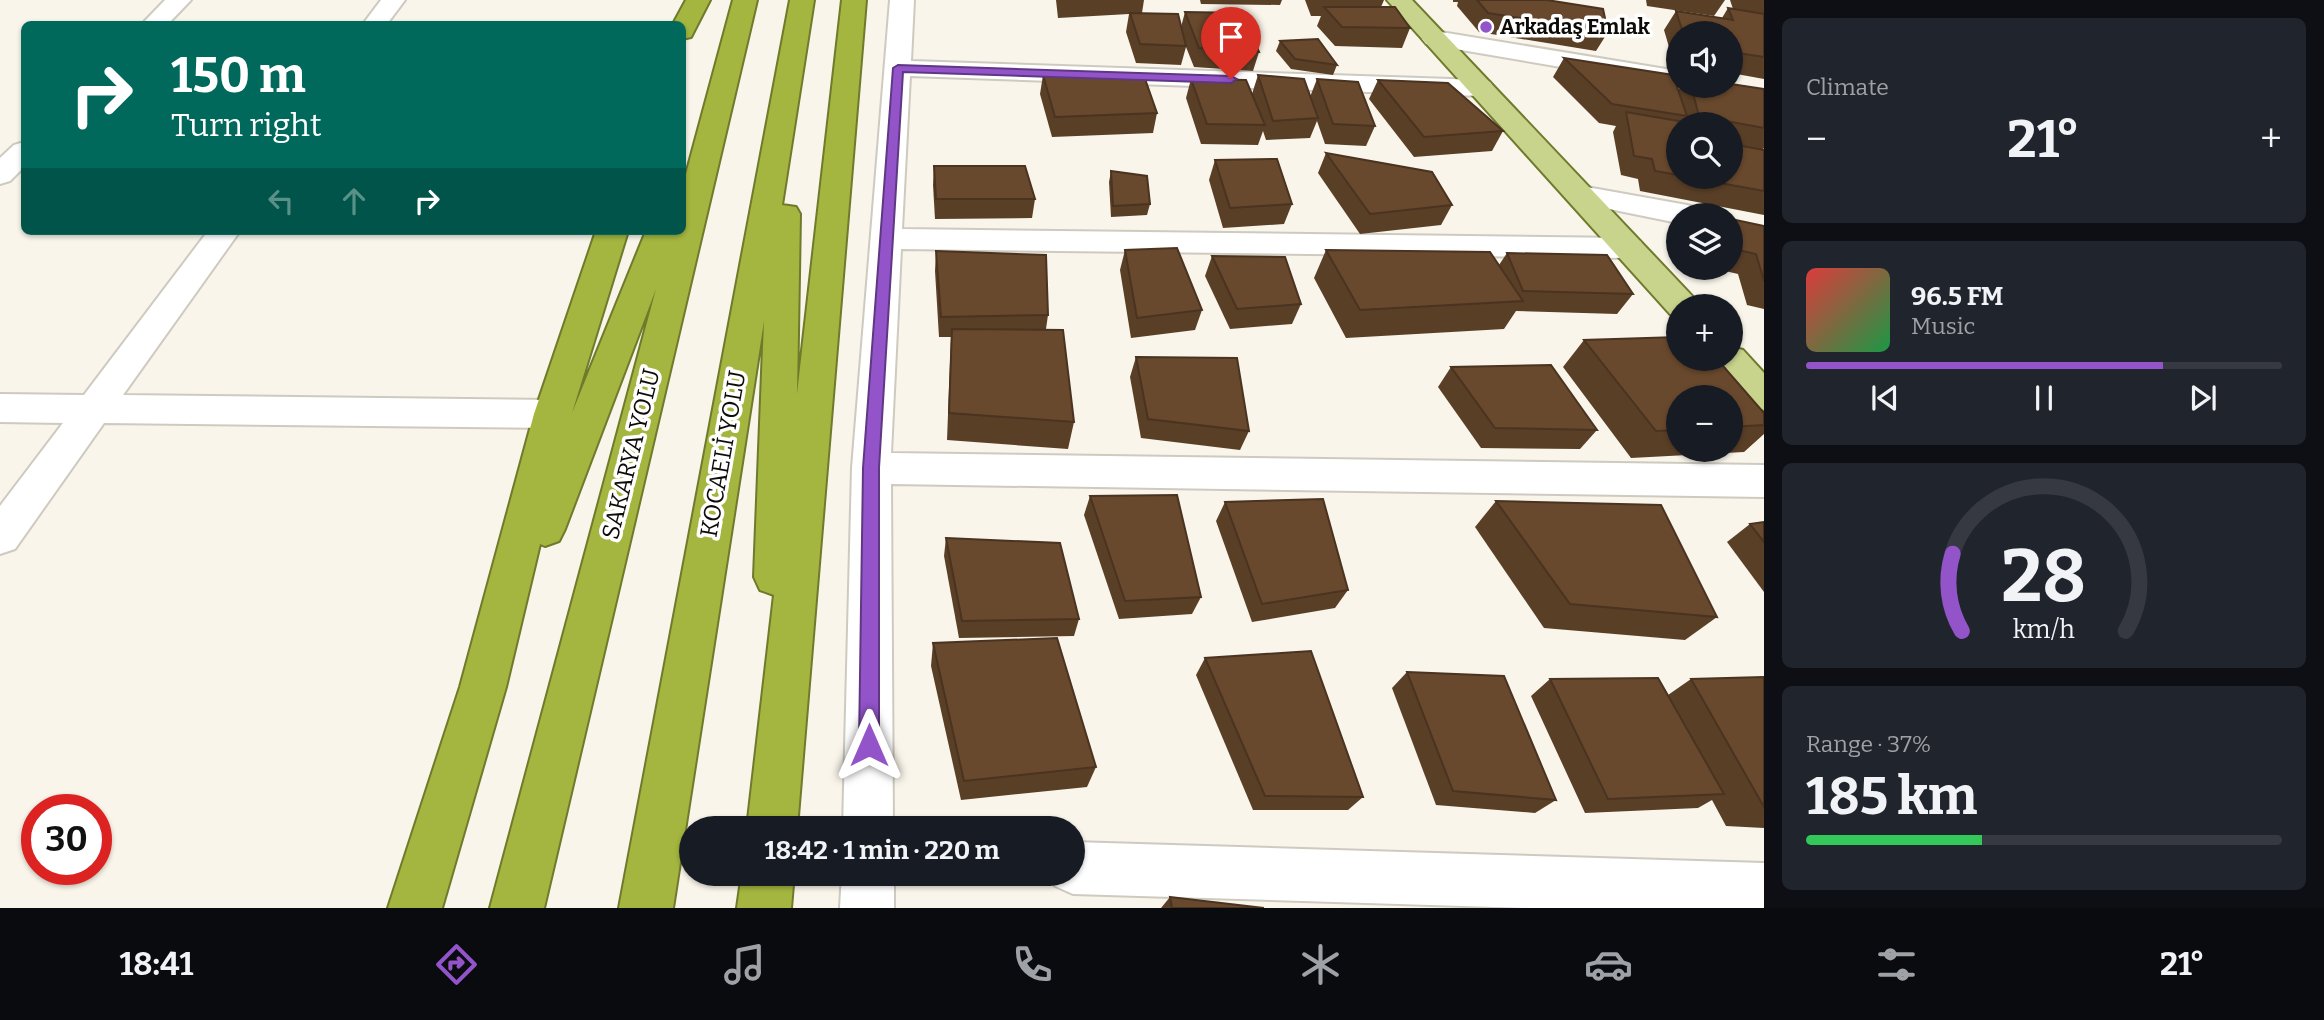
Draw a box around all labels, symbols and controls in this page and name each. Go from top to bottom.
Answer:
pin [1201,7,1261,79]
place label: Arkadaş Emlak [1500,14,1651,40]
icon: arrive [1212,18,1250,56]
marker: Arkadaş Emlak [1478,19,1494,35]
map controls [1666,21,1743,462]
button: sound [1666,21,1743,98]
text: 150 m [171,46,306,105]
icon: right [56,49,147,140]
text: Climate [1806,73,1889,101]
text: Turn right [171,106,322,144]
text: 21° [2007,108,2080,171]
button: search [1666,112,1743,189]
text: − [1806,116,1827,162]
text: + [2260,116,2282,162]
icon: left [262,182,300,220]
icon: ahead [335,182,373,220]
icon: right [408,182,446,220]
button: layers [1666,203,1743,280]
text: 96.5 FM [1911,281,2003,312]
button: + [1666,294,1743,371]
text: Music [1911,312,1975,340]
street label: SAKARYA YOLU [596,366,666,542]
street label: KOCAELİ YOLU [695,369,751,539]
icon: previous [1866,379,1904,417]
icon: pause [2025,379,2063,417]
icon: next [2184,379,2222,417]
button: − [1666,385,1743,462]
text: 28 [2002,534,2086,621]
text: km/h [2013,615,2075,645]
position arrow [832,708,906,782]
text: Range · 37% [1806,730,1931,758]
text: 185 km [1806,765,1977,828]
speed limit sign: 30 [21,794,112,885]
text: 18:42 · 1 min · 220 m [764,835,1000,866]
icon: directions [432,940,481,989]
icon: music [720,940,769,989]
icon: phone [1008,940,1057,989]
icon: climate [1296,940,1345,989]
icon: car [1584,940,1633,989]
icon: filters [1872,940,1921,989]
text: 18:41 [119,945,193,983]
text: 21° [2160,945,2205,983]

